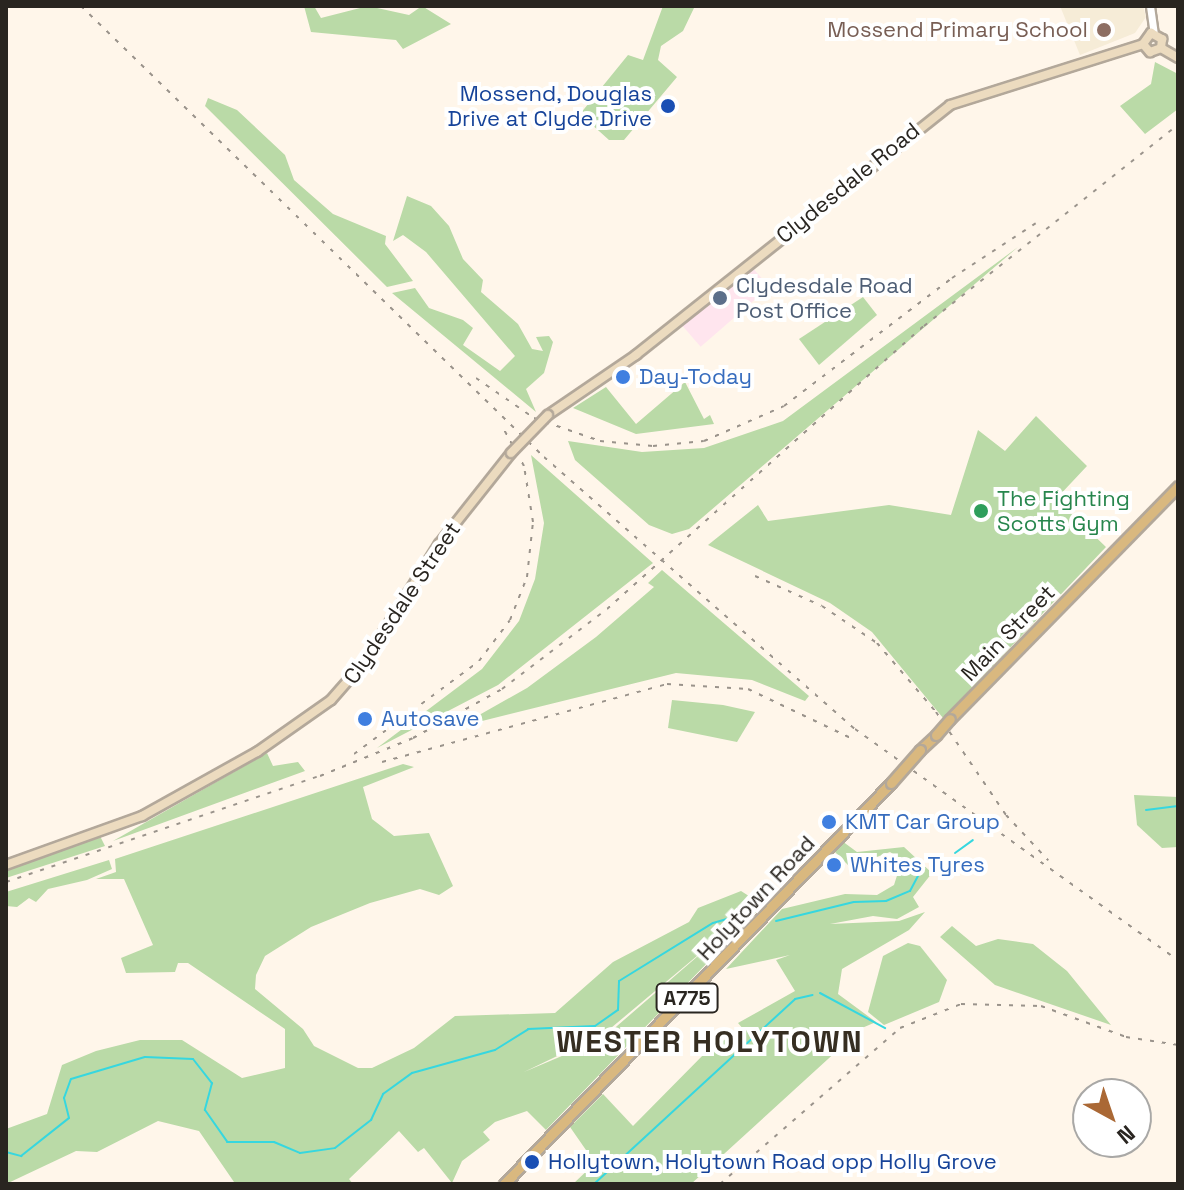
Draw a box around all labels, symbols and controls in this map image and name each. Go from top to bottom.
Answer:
place label: Mossend Primary School [827,17,1088,43]
marker: Mossend Primary School [1095,21,1113,39]
place label: Mossend, Douglas Drive at Clyde Drive [447,80,652,132]
marker: Mossend, Douglas Drive at Clyde Drive [659,97,677,115]
street label: Clydesdale Road [771,117,925,249]
place label: Clydesdale Road Post Office [736,272,913,324]
marker: Clydesdale Road Post Office [711,289,729,307]
place label: Day-Today [639,364,752,390]
marker: Day-Today [614,368,632,386]
place label: The Fighting Scotts Gym [997,485,1130,536]
marker: The Fighting Scotts Gym [972,502,990,520]
street label: Clydesdale Street [338,517,466,689]
street label: Main Street [956,579,1060,687]
place label: Autosave [381,706,480,732]
marker: Autosave [356,710,374,728]
place label: KMT Car Group [845,809,1000,835]
marker: KMT Car Group [820,813,838,831]
street label: Holytown Road [692,830,820,966]
place label: Whites Tyres [850,852,985,878]
marker: Whites Tyres [825,856,843,874]
road number: A775 [655,982,719,1014]
district label: WESTER HOLYTOWN [556,1024,864,1060]
north arrow [1072,1078,1152,1158]
text: N [1111,1119,1141,1150]
place label: Hollytown, Holytown Road opp Holly Grove [548,1149,998,1175]
marker: Hollytown, Holytown Road opp Holly Grove [523,1153,541,1171]

